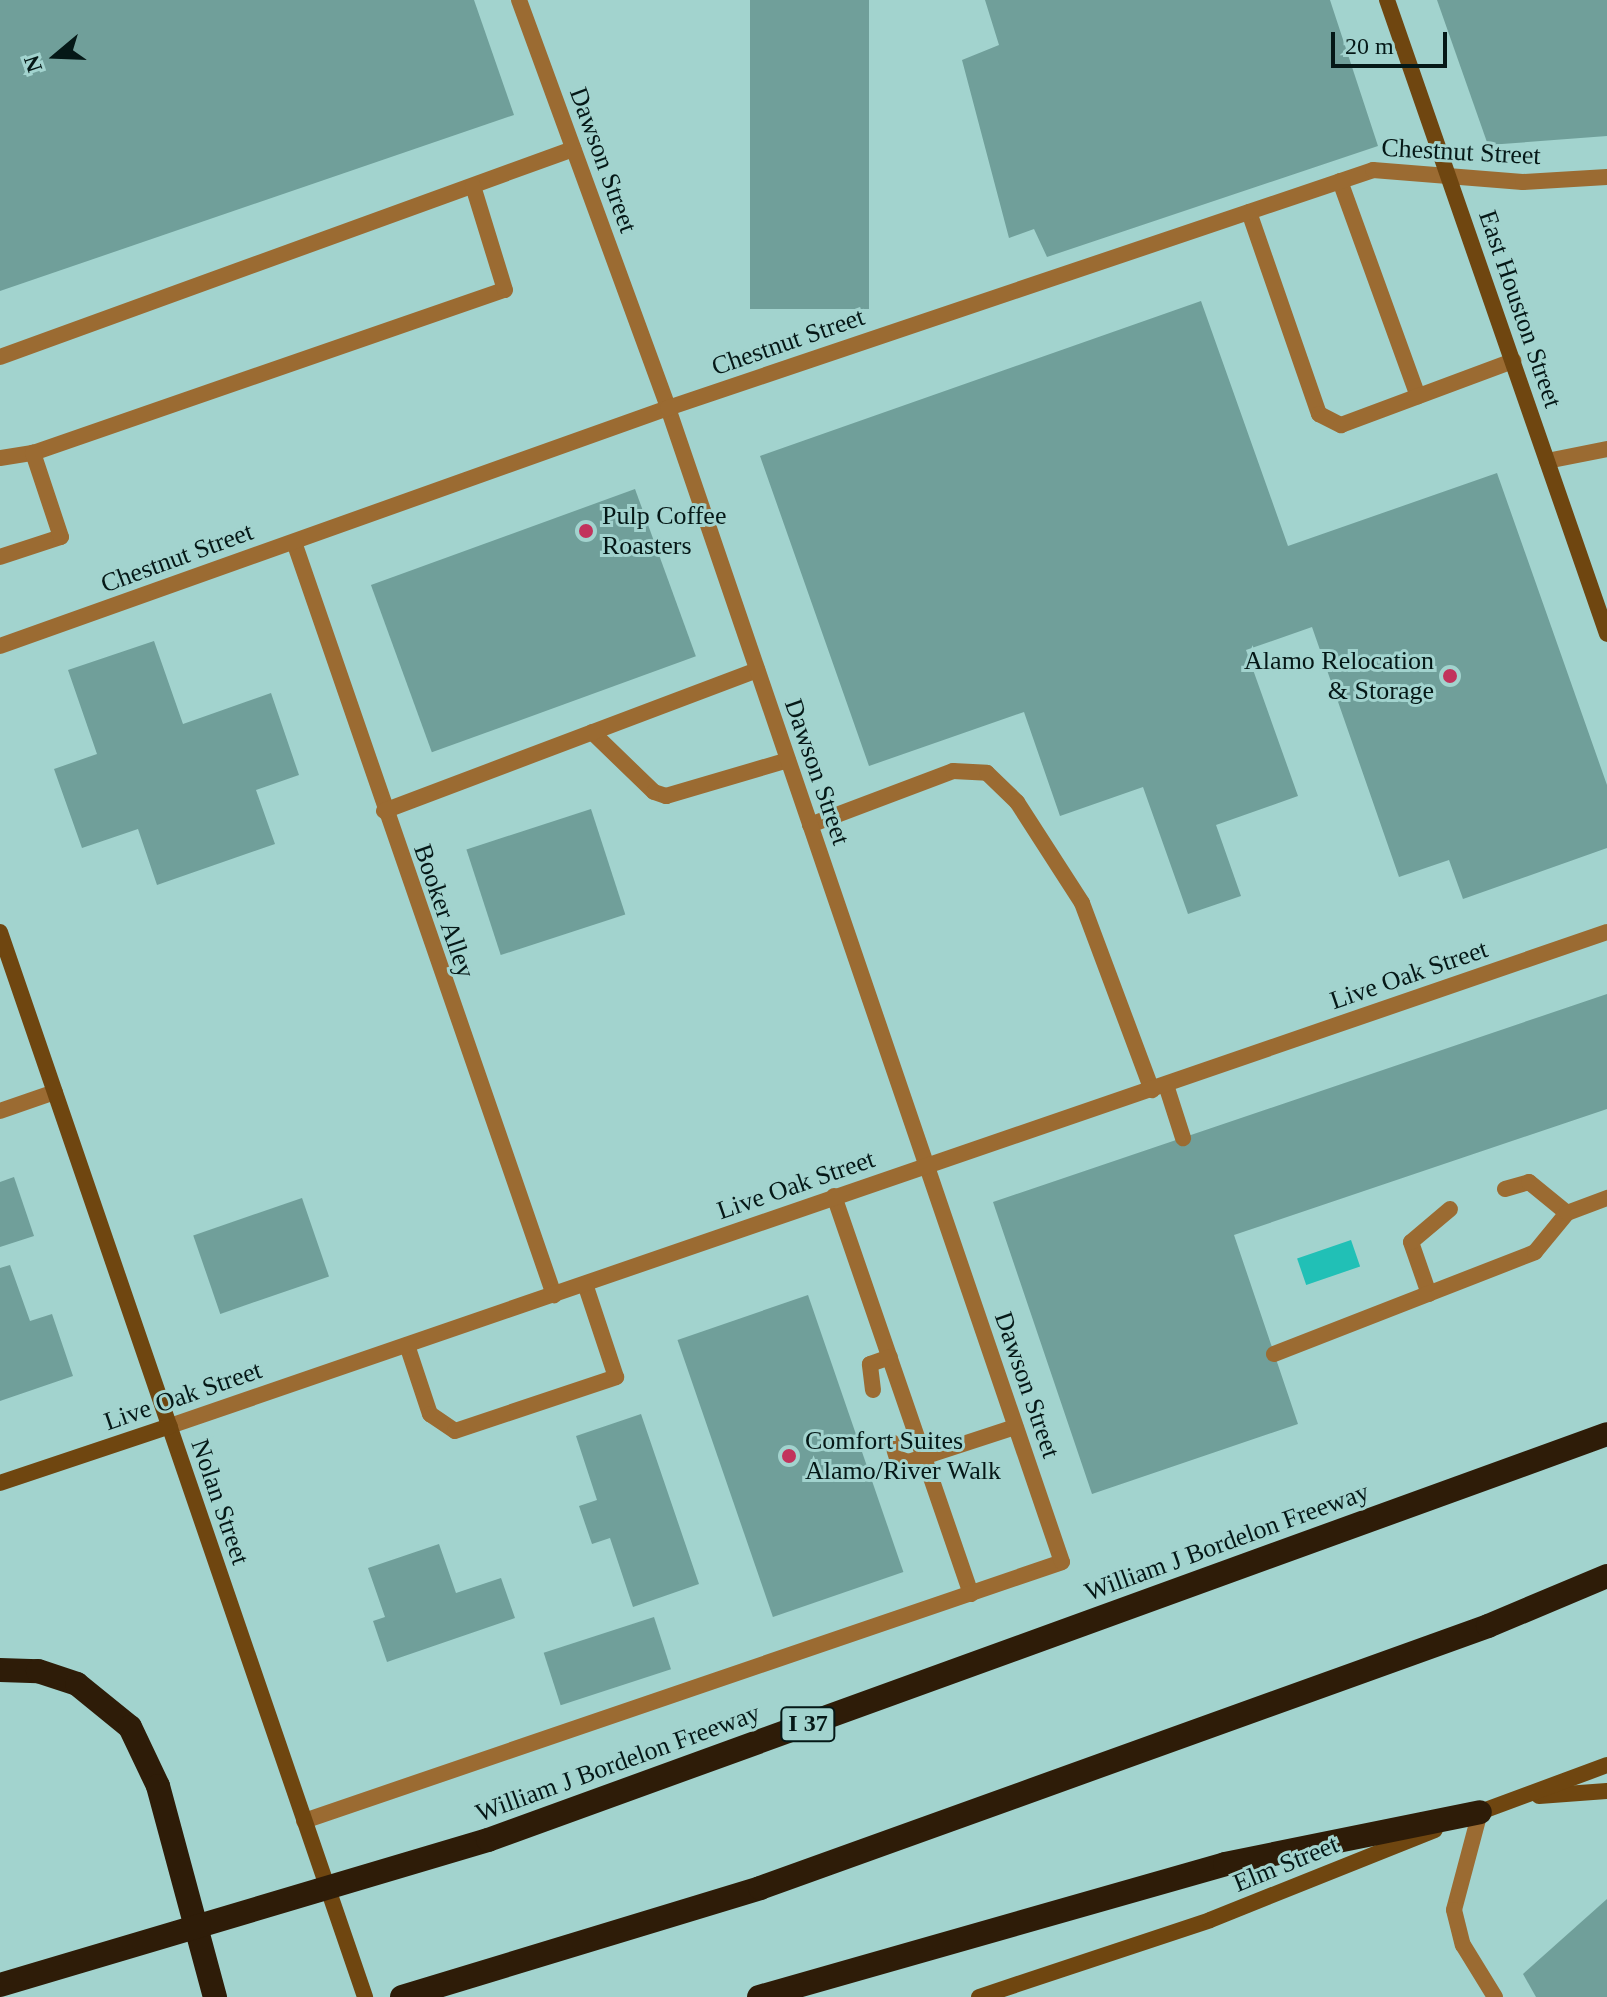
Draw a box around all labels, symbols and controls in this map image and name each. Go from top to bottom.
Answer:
north arrow [16,16,96,96]
scale bar [1335,16,1451,66]
text: 20 m [1345,33,1394,59]
text: N [18,52,47,76]
street label: Dawson Street [562,83,644,237]
street label: Chestnut Street [1380,132,1542,172]
street label: East Houston Street [1472,206,1568,412]
street label: Chestnut Street [707,301,869,383]
place label: Pulp Coffee Roasters [602,500,726,562]
street label: Chestnut Street [97,516,257,600]
marker: Pulp Coffee Roasters [577,522,595,540]
place label: Alamo Relocation & Storage [1244,645,1434,706]
marker: Alamo Relocation & Storage [1441,667,1459,685]
street label: Dawson Street [777,695,857,849]
street label: Booker Alley [406,839,482,983]
street label: Live Oak Street [1326,933,1492,1017]
street label: Live Oak Street [713,1143,879,1227]
street label: Dawson Street [987,1308,1067,1462]
street label: Live Oak Street [100,1354,266,1438]
place label: Comfort Suites Alamo/River Walk [805,1425,1001,1486]
street label: Nolan Street [184,1435,256,1569]
marker: Comfort Suites Alamo/River Walk [780,1447,798,1465]
street label: William J Bordelon Freeway [1081,1476,1373,1608]
street label: William J Bordelon Freeway [472,1697,764,1829]
road number: I 37 [780,1704,836,1744]
street label: Elm Street [1229,1829,1343,1899]

